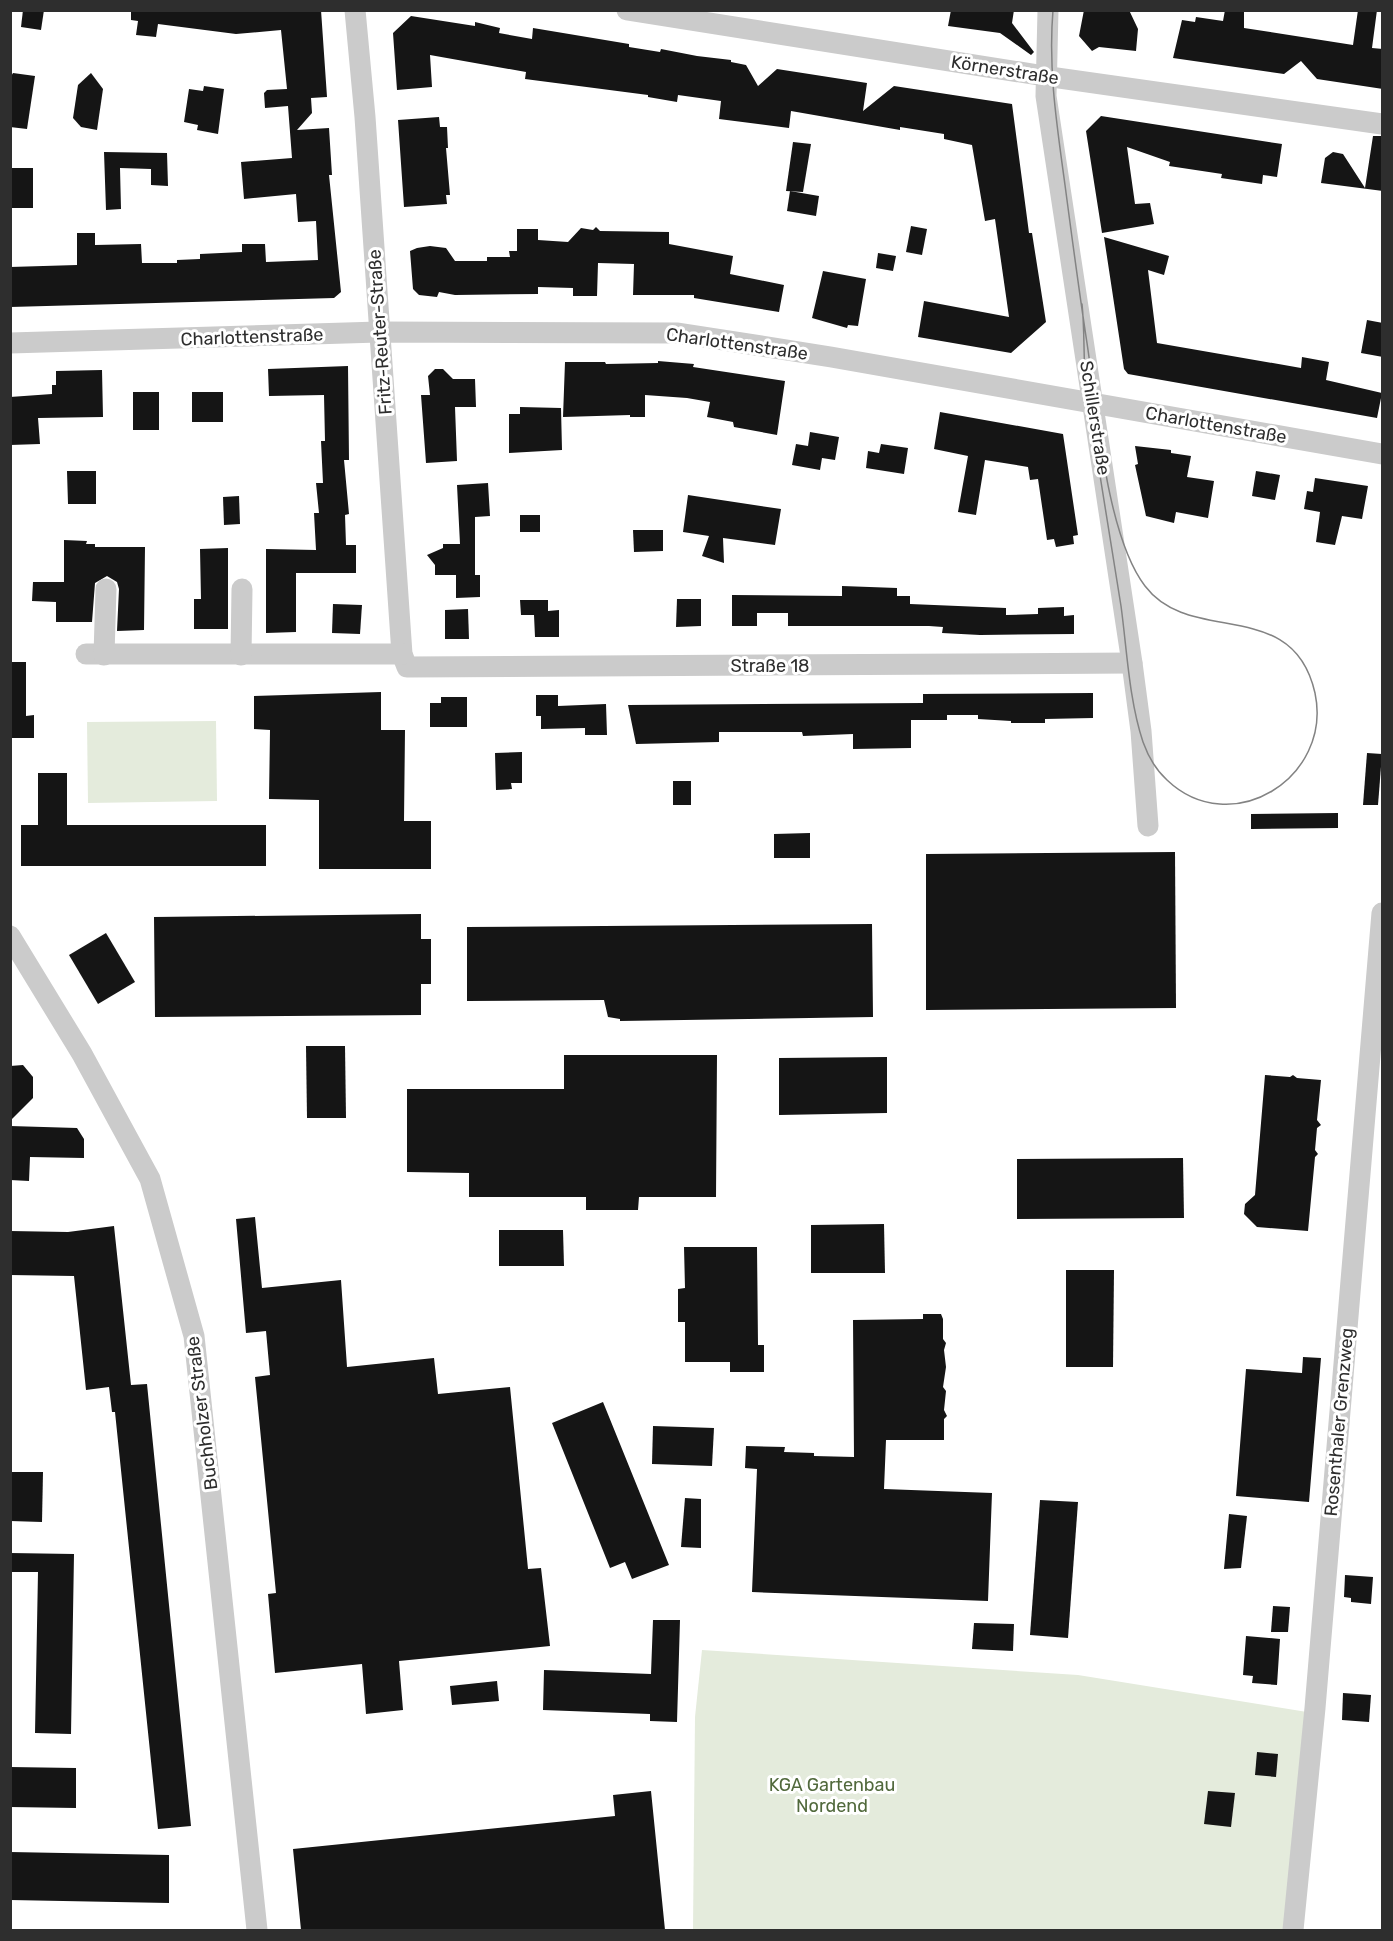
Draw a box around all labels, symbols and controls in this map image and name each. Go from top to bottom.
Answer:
street label: Körnerstraße [950,51,1060,89]
street label: Fritz-Reuter-Straße [363,249,397,415]
street label: Charlottenstraße [665,323,809,365]
street label: Charlottenstraße [180,324,324,350]
street label: Schillerstraße [1075,359,1115,477]
street label: Charlottenstraße [1144,402,1288,448]
street label: Straße 18 [730,655,810,677]
street label: Rosenthaler Grenzweg [1320,1327,1358,1517]
street label: Buchholzer Straße [182,1335,222,1491]
park label: KGA Gartenbau Nordend [769,1774,895,1817]

